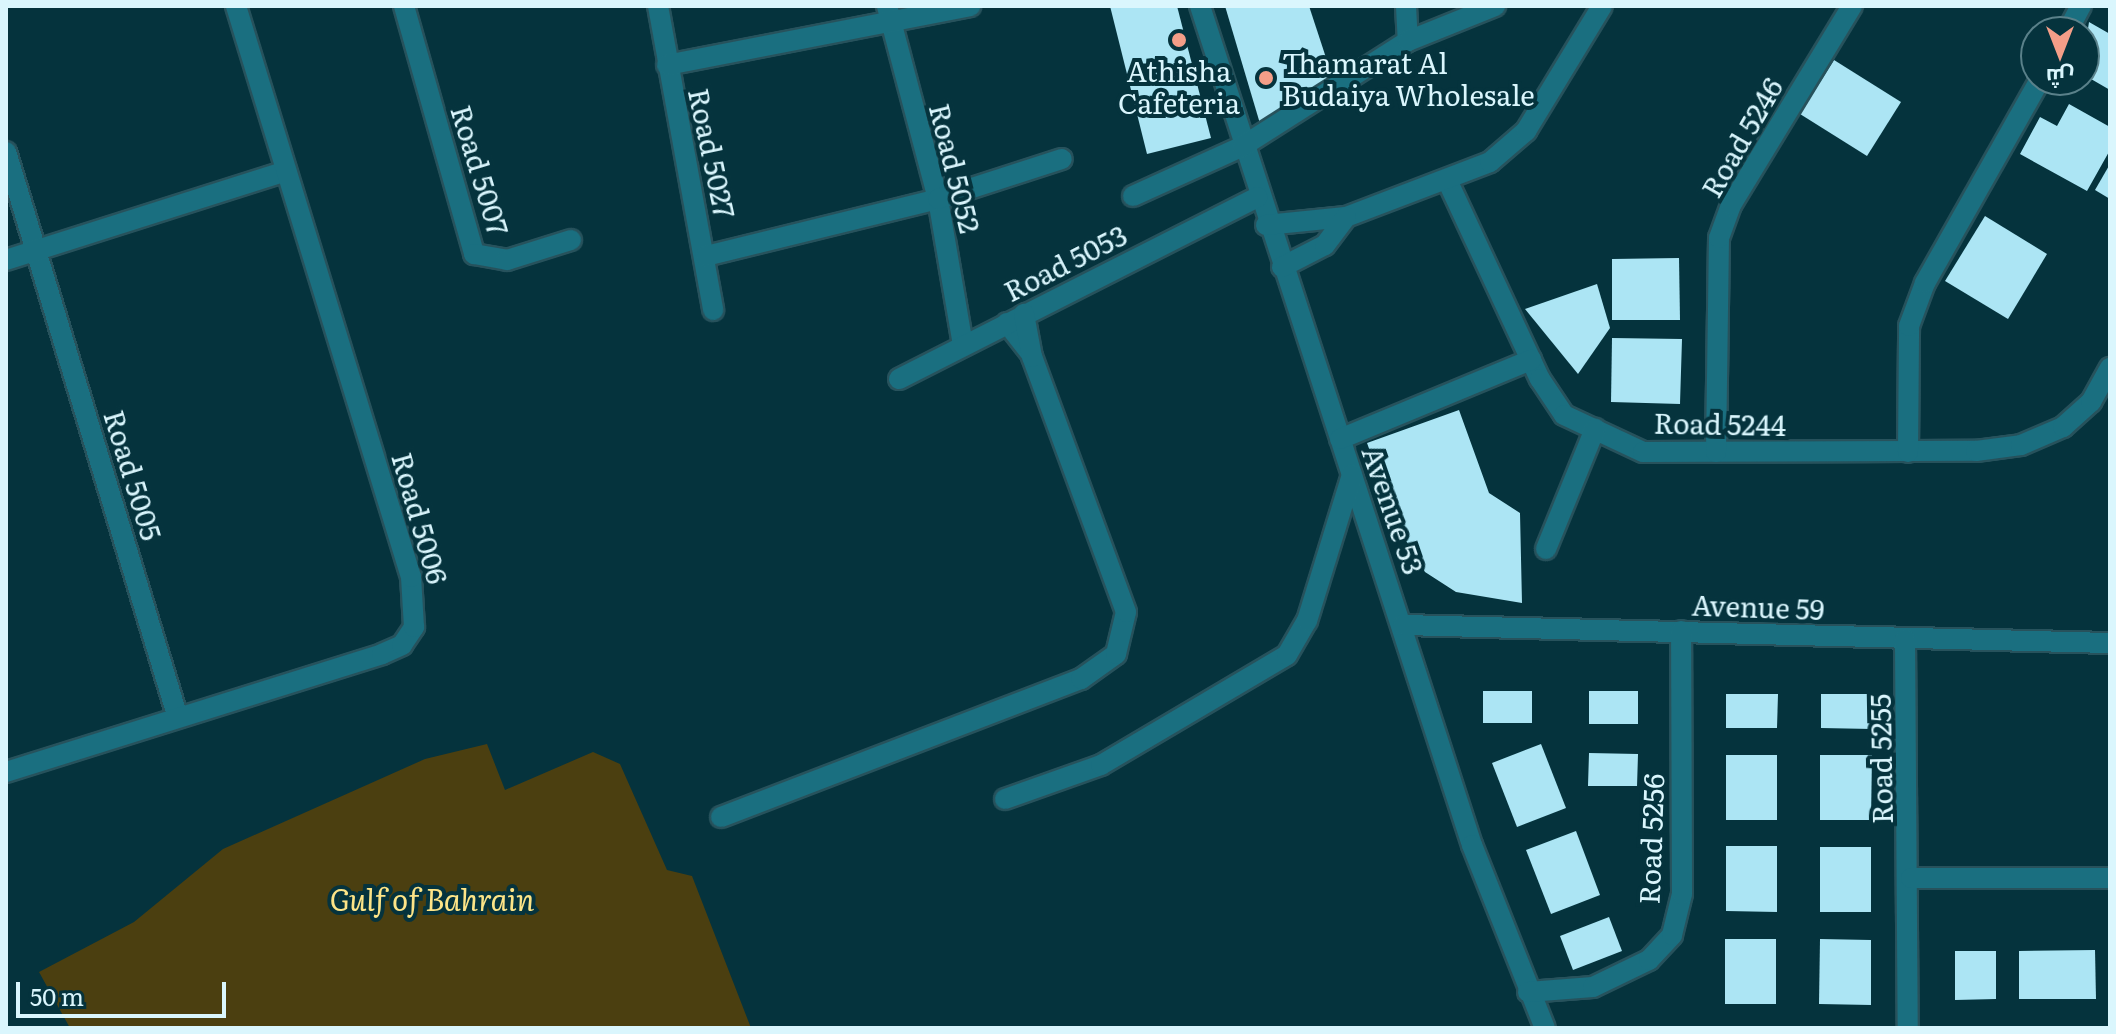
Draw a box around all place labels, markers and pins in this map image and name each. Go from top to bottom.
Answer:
marker: Athisha Cafeteria [1170,31,1188,49]
place label: Thamarat Al Budaiya Wholesale [1282,45,1535,111]
place label: Athisha Cafeteria [1118,53,1240,119]
marker: Thamarat Al Budaiya Wholesale [1257,69,1275,87]

